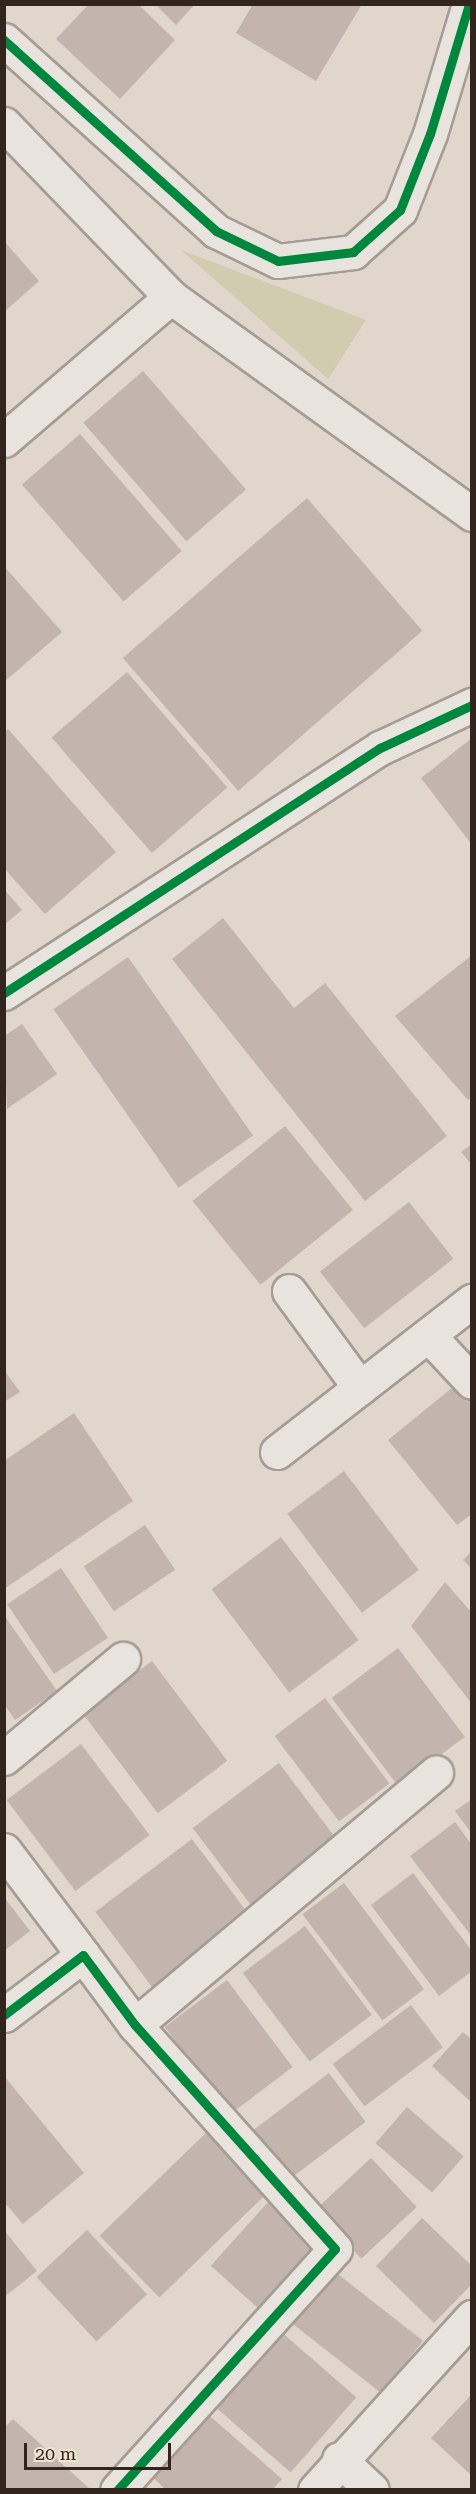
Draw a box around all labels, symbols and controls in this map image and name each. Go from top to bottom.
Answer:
scale bar [27,2431,174,2469]
text: 20 m [35,2443,76,2464]

